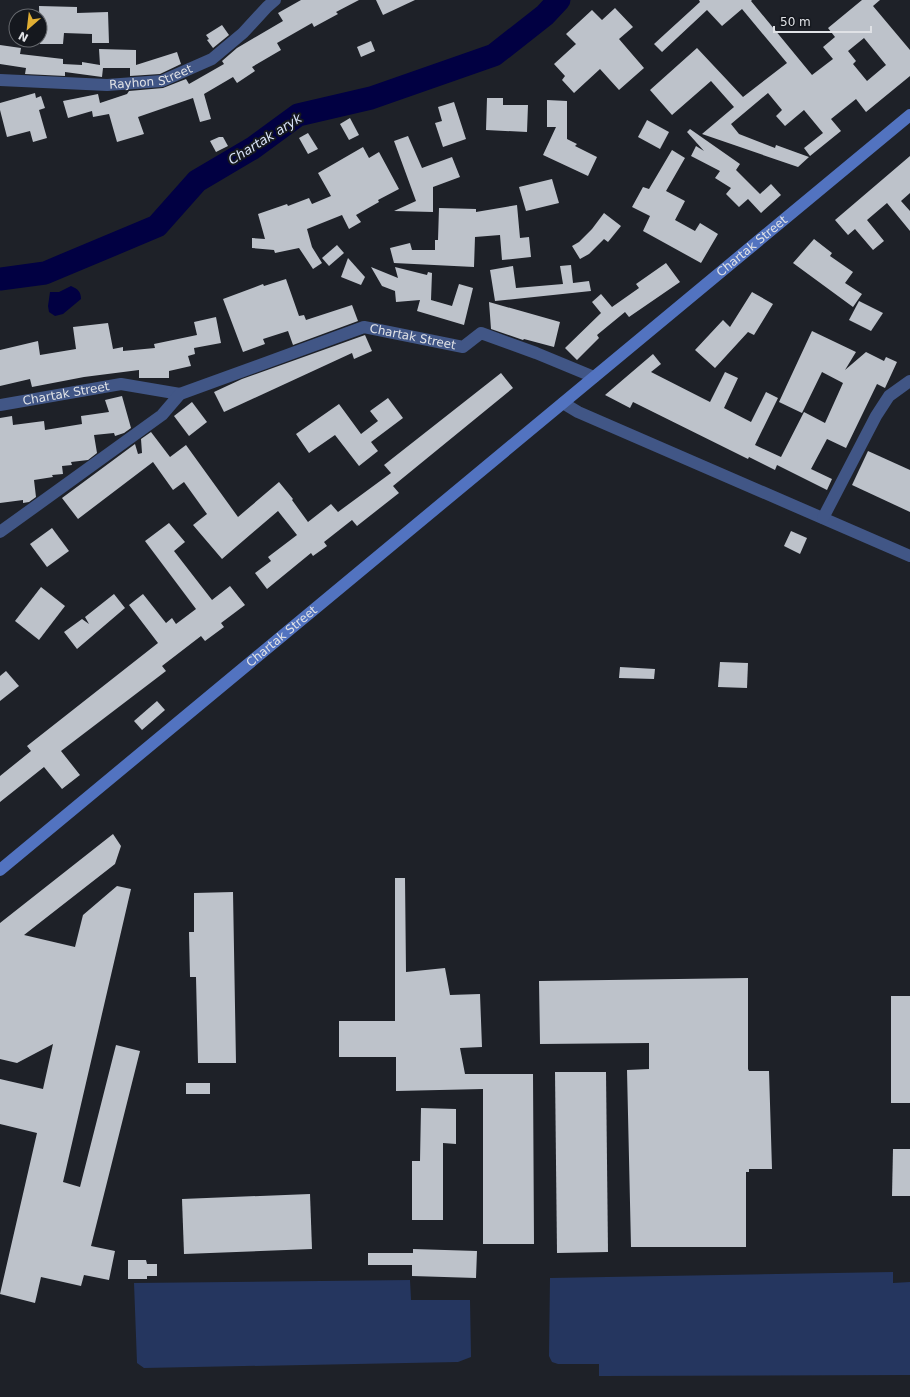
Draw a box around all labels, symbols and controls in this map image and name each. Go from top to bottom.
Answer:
north arrow [8,8,48,48]
scale bar [774,8,871,34]
text: 50 m [780,15,811,29]
text: N [16,28,31,44]
street label: Rayhon Street [109,61,195,92]
water label: Chartak aryk [225,110,305,168]
street label: Chartak Street [714,213,790,280]
street label: Chartak Street [368,321,457,352]
street label: Chartak Street [22,379,111,408]
street label: Chartak Street [243,603,320,670]

